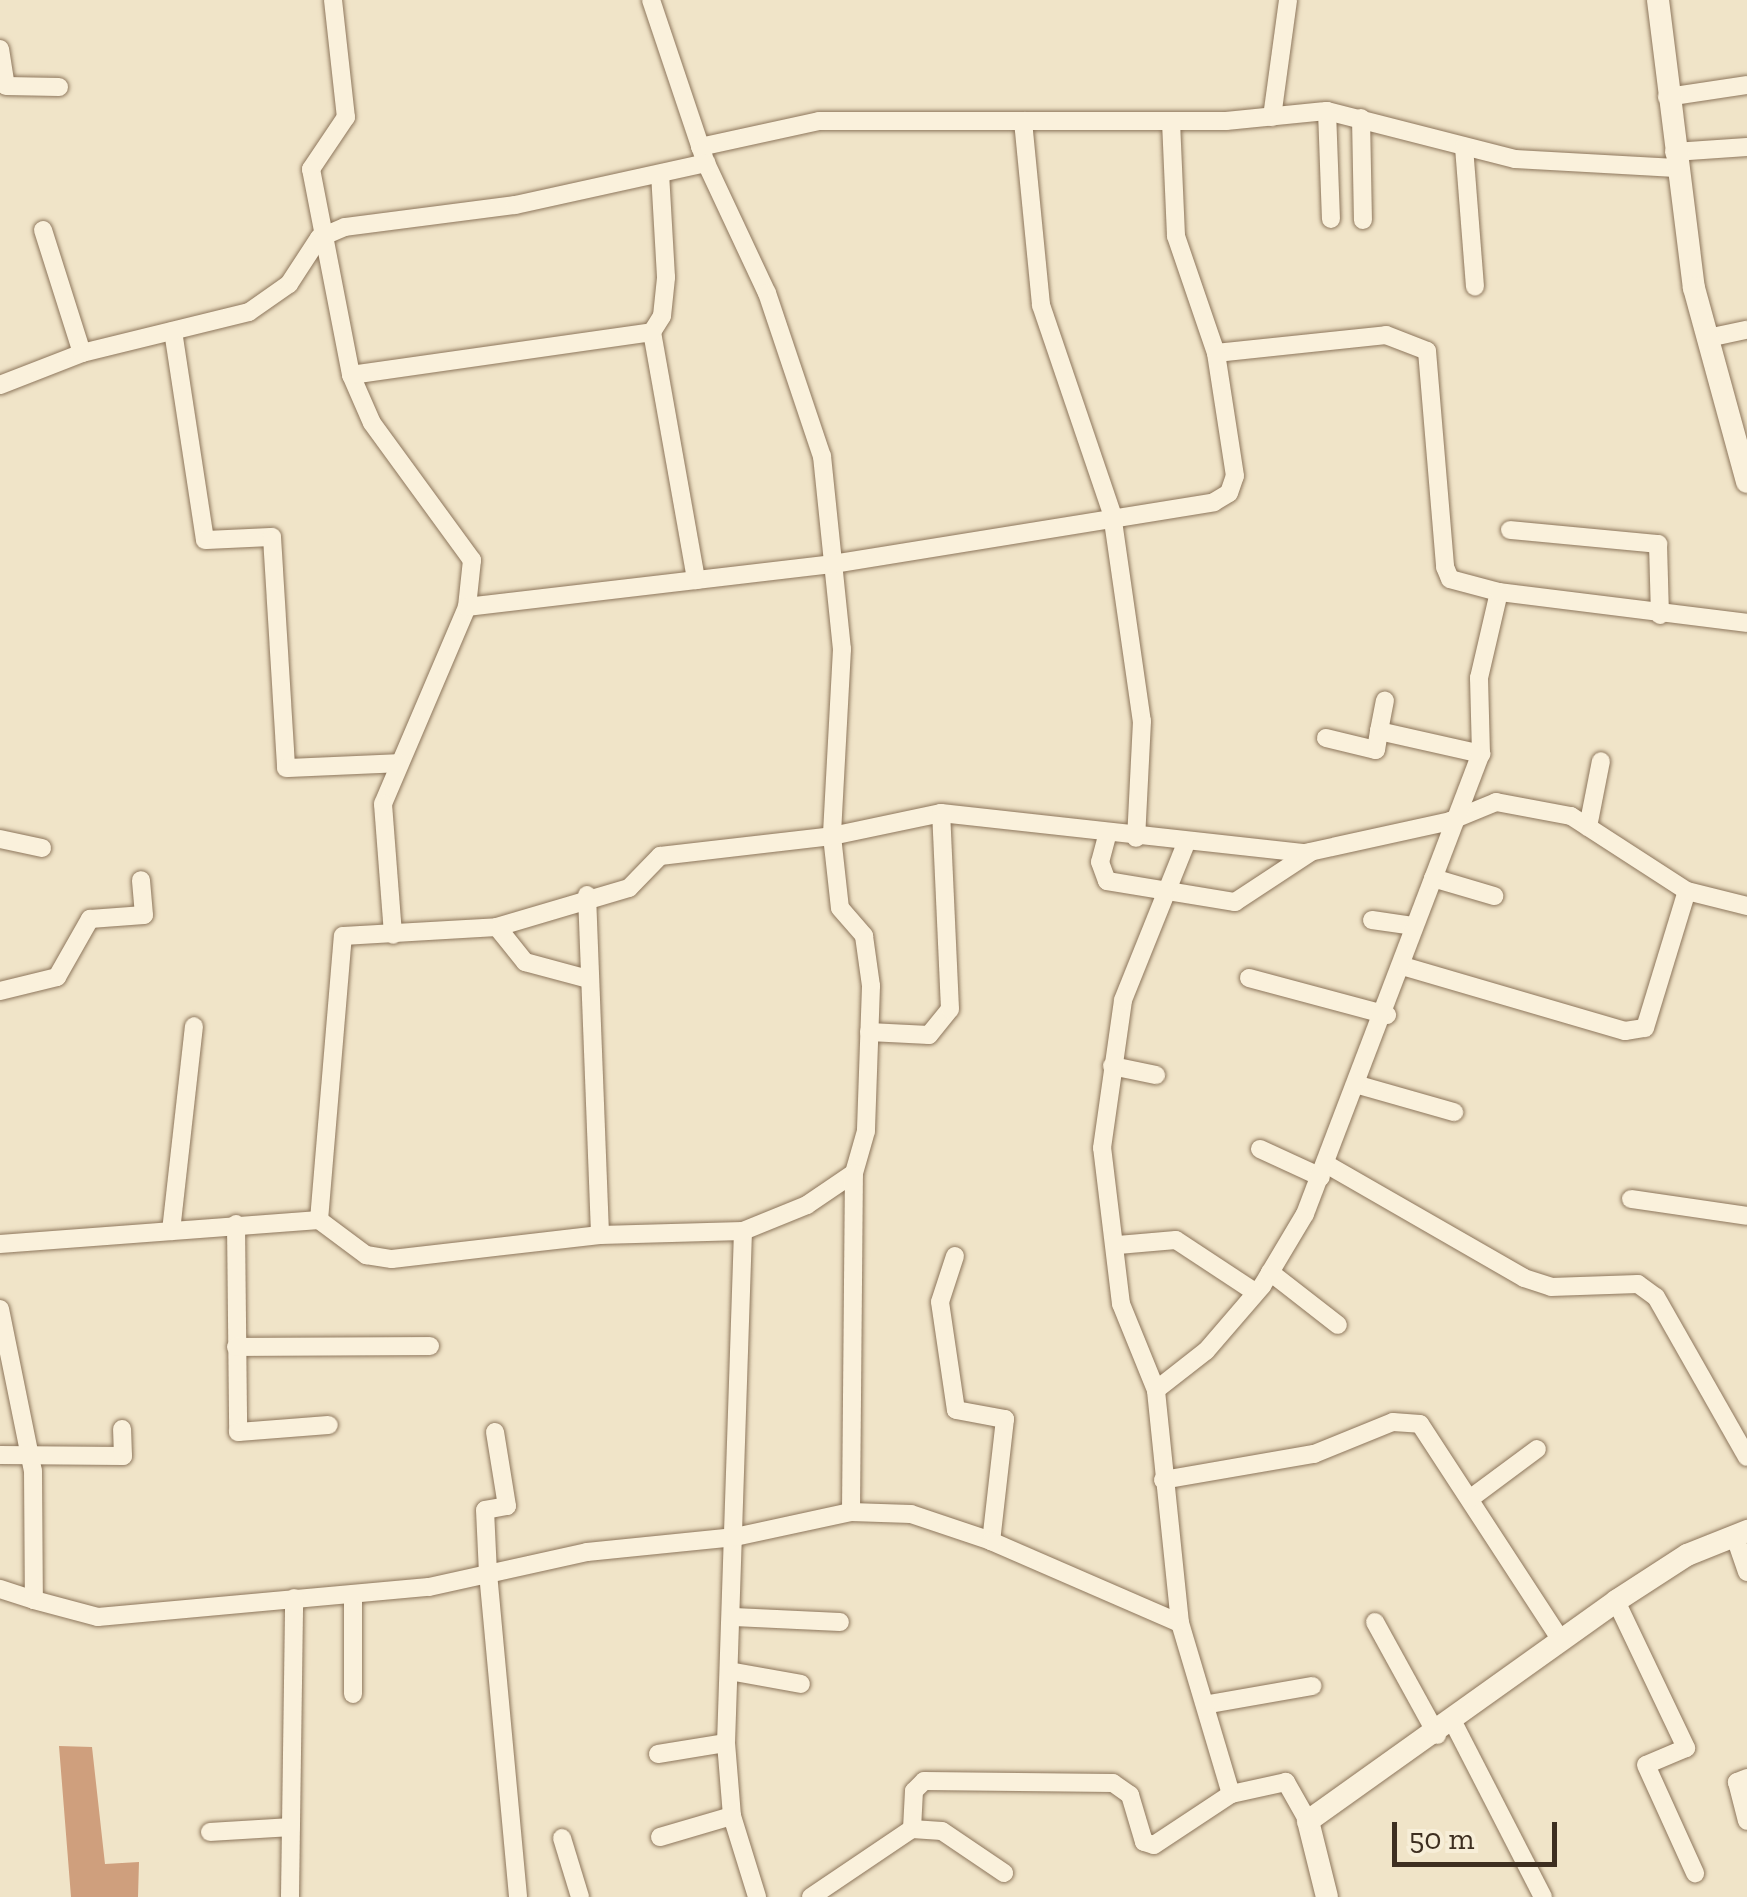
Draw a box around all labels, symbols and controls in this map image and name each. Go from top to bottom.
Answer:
scale bar [1397,1802,1562,1864]
text: 50 m [1409,1821,1474,1857]

